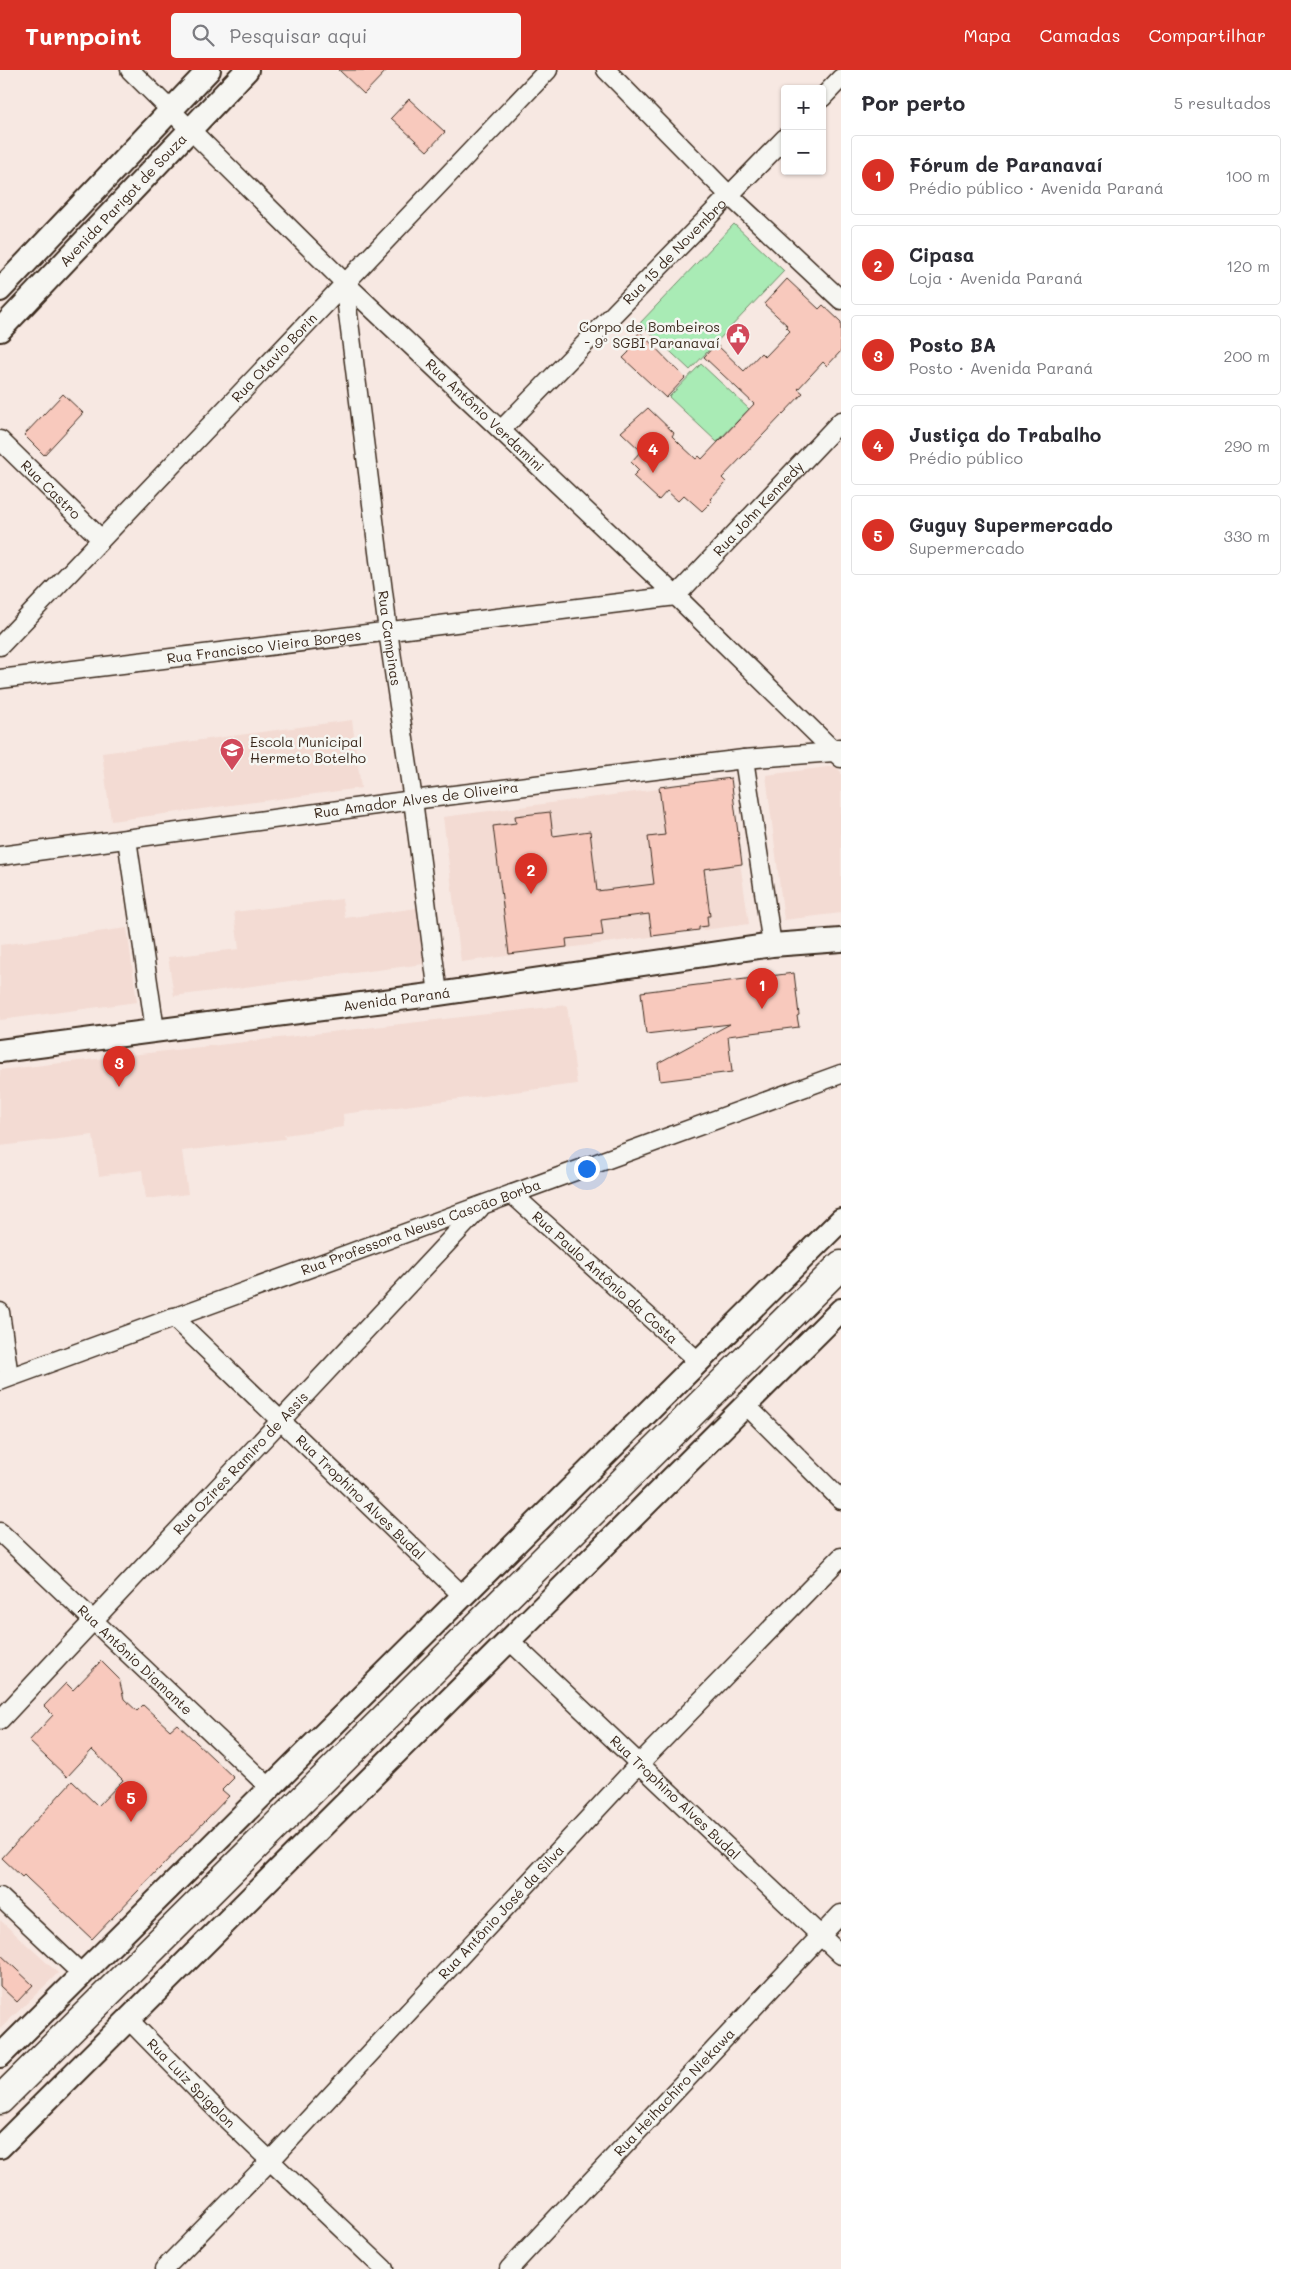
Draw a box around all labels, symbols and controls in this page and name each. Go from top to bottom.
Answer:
search box [171,13,521,58]
text: Turnpoint [25,20,141,51]
icon: search [189,21,217,49]
text: Pesquisar aqui [229,23,367,48]
text: Mapa [964,23,1011,47]
text: Camadas [1039,23,1120,47]
text: Compartilhar [1148,23,1266,47]
map controls [781,85,826,175]
button: + [781,85,826,130]
text: Por perto [861,89,965,116]
text: 5 resultados [1174,92,1271,113]
street label: Avenida Parigot de Souza [55,129,191,270]
button: − [781,130,826,175]
text: Fórum de Paranavaí [909,152,1103,177]
text: 1 [874,165,882,186]
text: 100 m [1225,165,1270,186]
text: Prédio público · Avenida Paraná [909,177,1164,198]
street label: Rua 15 de Novembro [618,194,730,308]
text: Cipasa [909,242,974,267]
text: 2 [874,255,882,276]
text: 120 m [1226,255,1270,276]
text: Loja · Avenida Paraná [909,267,1083,288]
street label: Rua Otavio Borin [227,309,321,406]
place label: Corpo de Bombeiros - 9º SGBI Paranavaí [579,317,720,352]
public building icon: Corpo de Bombeiros - 9º SGBI Paranavaí [725,322,751,356]
text: Posto BA [909,332,996,357]
text: 3 [873,345,883,366]
text: 200 m [1223,345,1270,366]
street label: Rua Antônio Verdamini [422,354,549,475]
text: Posto · Avenida Paraná [909,357,1093,378]
text: Justiça do Trabalho [909,422,1101,447]
pin: 4 [637,432,669,473]
text: 4 [873,435,883,456]
text: 290 m [1224,435,1270,456]
text: Prédio público [909,447,1023,468]
street label: Rua Castro [17,456,85,523]
street label: Rua John Kennedy [709,457,807,560]
text: Guguy Supermercado [909,512,1113,537]
text: 5 [873,525,883,546]
text: 330 m [1224,525,1270,546]
text: Supermercado [909,537,1024,558]
street label: Rua Campinas [374,589,406,687]
street label: Rua Francisco Vieira Borges [166,625,362,667]
place label: Escola Municipal Hermeto Botelho [250,732,366,767]
school or university icon: Escola Municipal Hermeto Botelho [219,737,245,771]
street label: Rua Amador Alves de Oliveira [313,777,519,822]
pin: 2 [515,853,547,894]
pin: 1 [746,968,778,1009]
street label: Avenida Paraná [342,982,452,1015]
pin: 3 [103,1046,135,1087]
your location [574,1156,600,1182]
street label: Rua Professora Neusa Cascão Borba [298,1174,543,1279]
street label: Rua Paulo Antônio da Costa [528,1207,682,1348]
street label: Rua Ozires Ramiro de Assis [169,1387,312,1539]
street label: Rua Trophino Alves Budal [292,1430,429,1564]
street label: Rua Antônio Diamante [74,1600,197,1719]
street label: Rua Trophino Alves Budal [606,1731,745,1864]
pin: 5 [115,1781,147,1822]
street label: Rua Antônio José da Silva [434,1841,568,1983]
street label: Rua Heihachiro Niekawa [609,2024,739,2160]
street label: Rua Luiz Spigolon [143,2034,240,2132]

